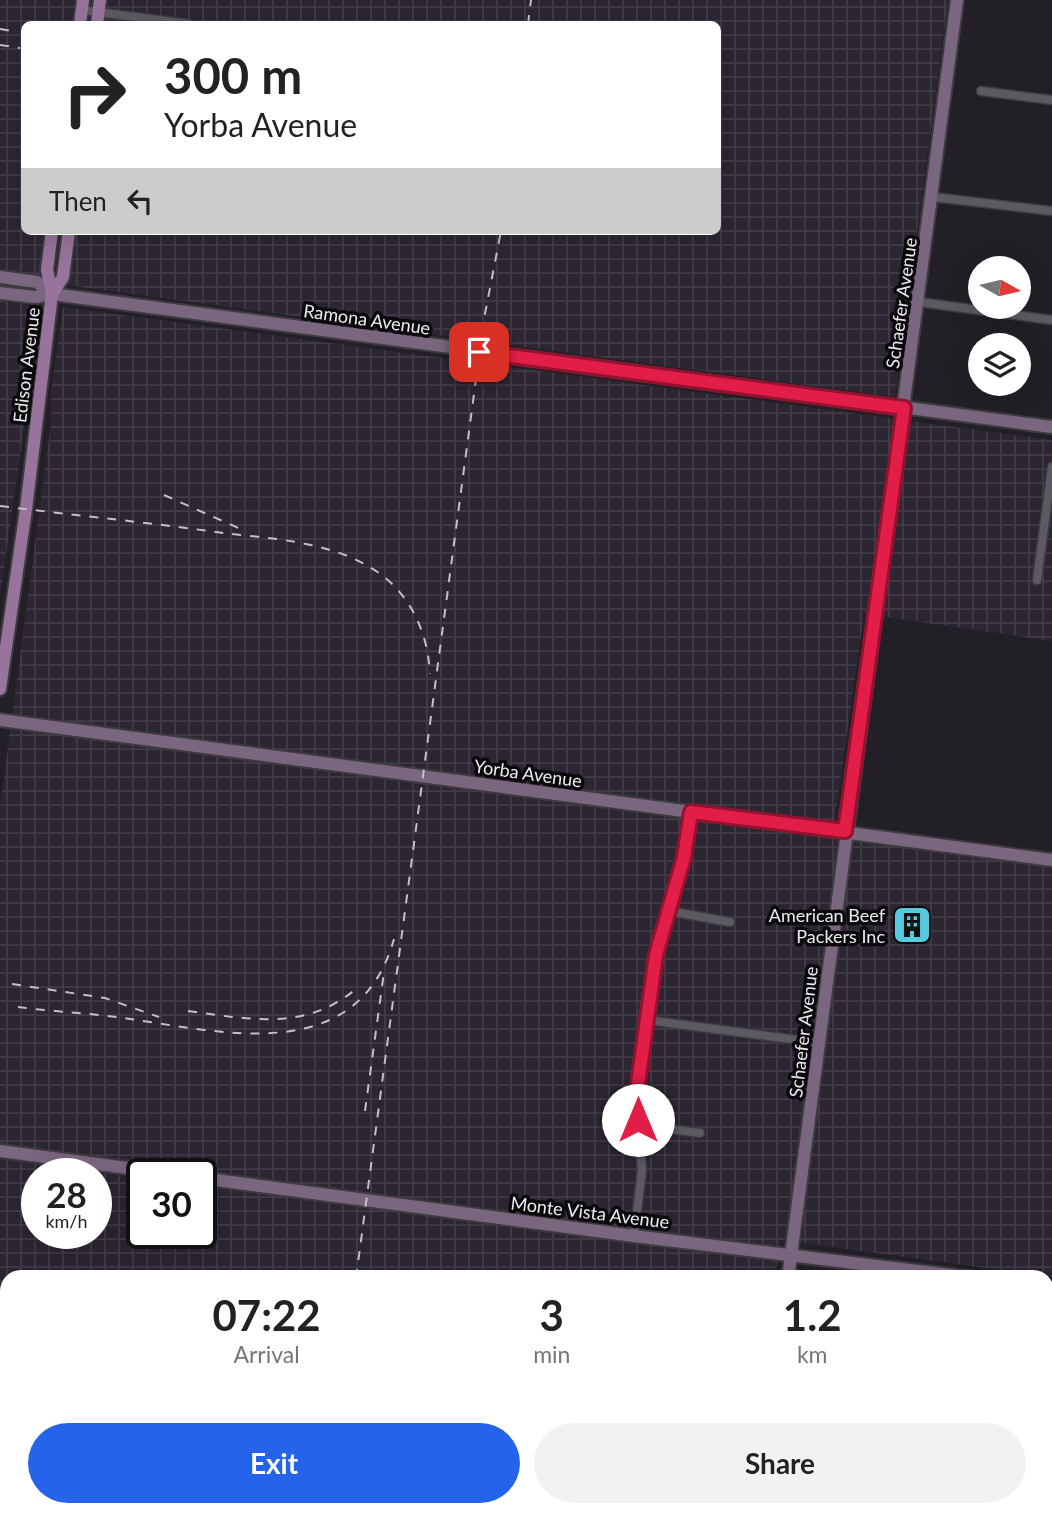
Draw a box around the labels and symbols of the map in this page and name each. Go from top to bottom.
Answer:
street label: Schaefer Avenue [881,236,921,370]
north arrow [968,256,1031,318]
street label: Ramona Avenue [302,299,432,339]
street label: Edison Avenue [8,306,44,424]
pin [449,322,509,382]
street label: Yorba Avenue [473,755,583,791]
place label: American Beef Packers Inc [769,904,886,947]
building icon: American Beef Packers Inc [891,904,933,946]
street label: Schaefer Avenue [784,965,822,1099]
position arrow [601,1083,675,1157]
speed limit sign: 30 [126,1158,217,1249]
street label: Monte Vista Avenue [509,1191,671,1233]

